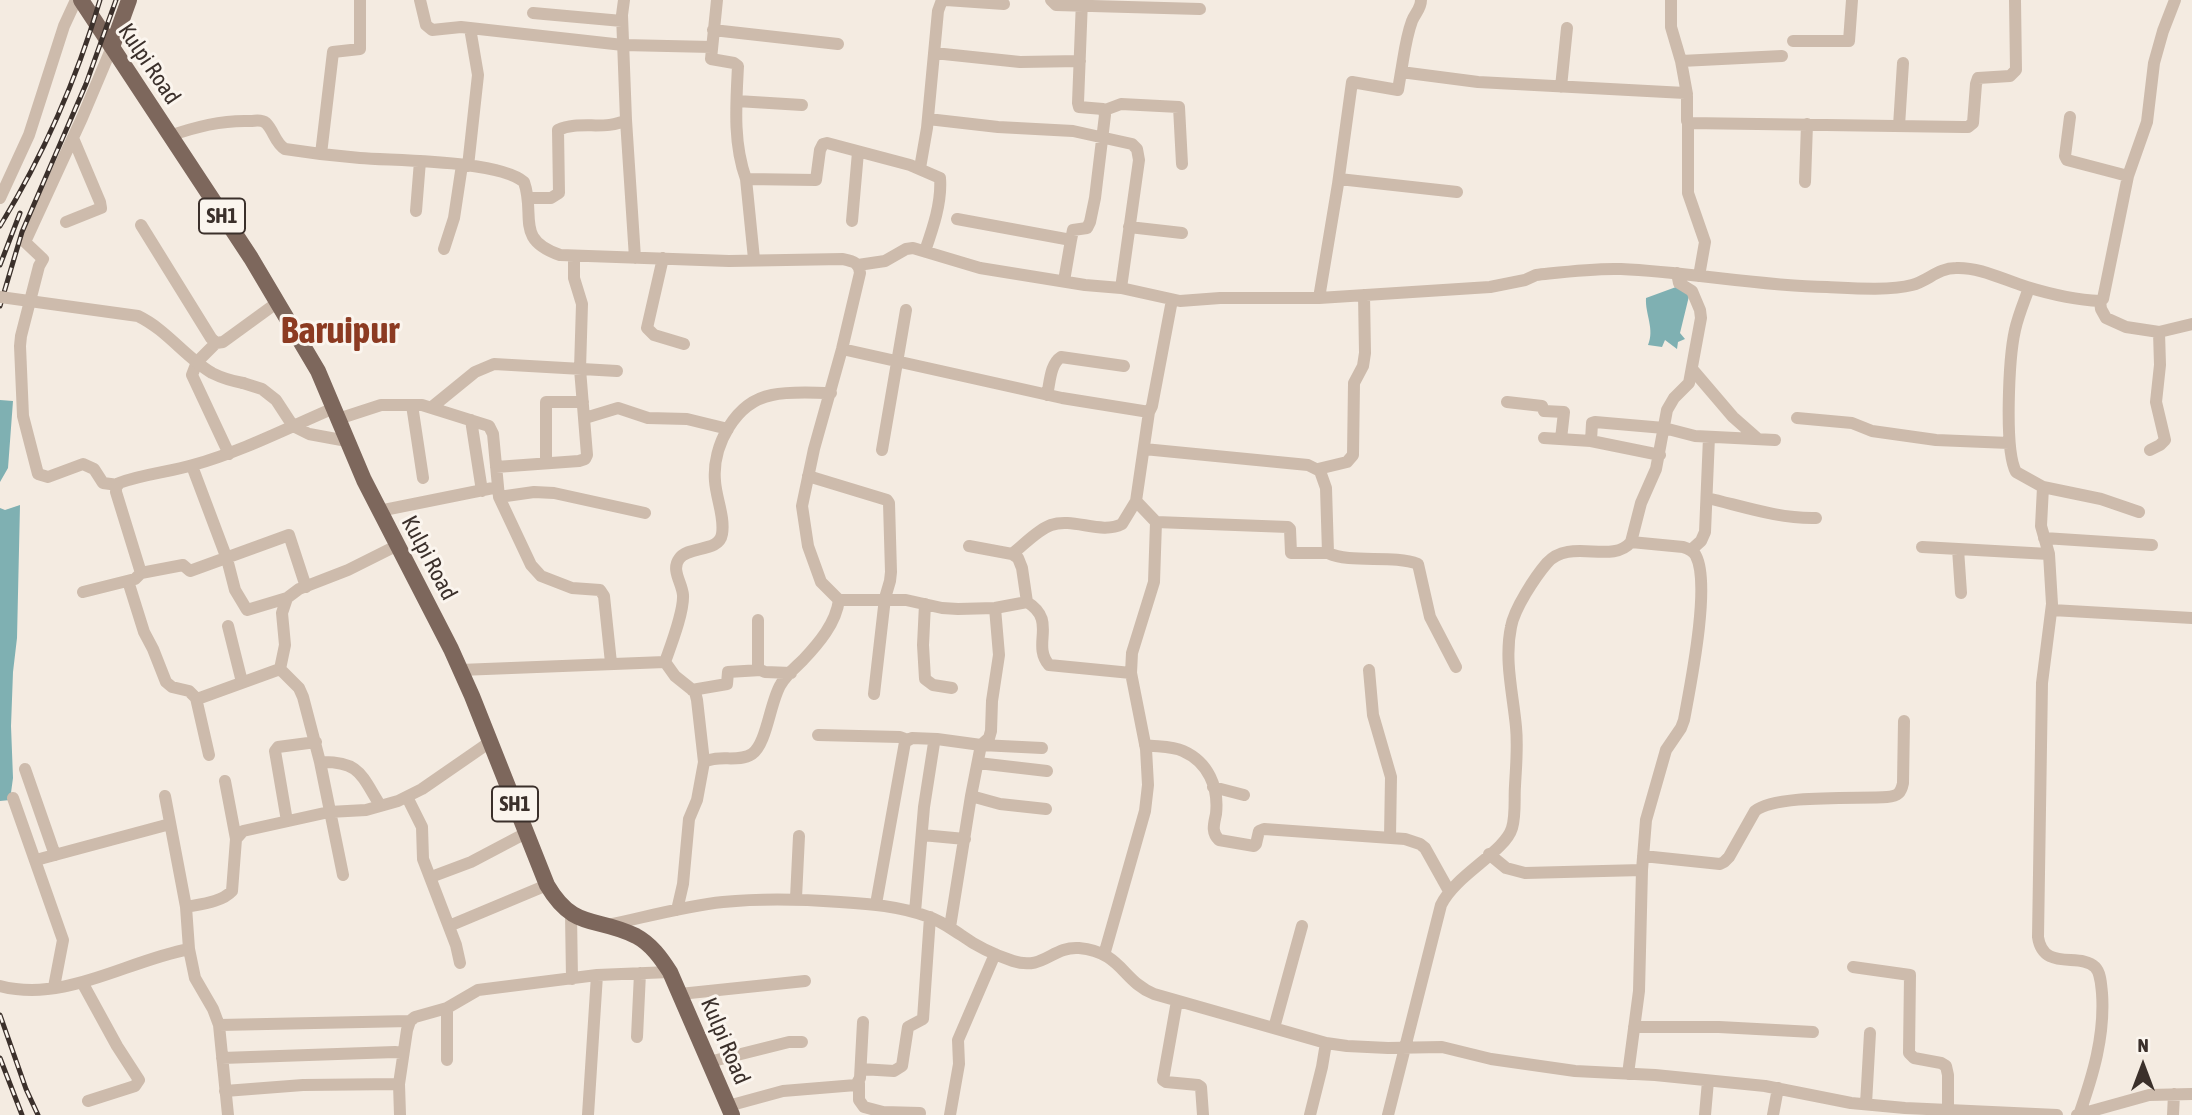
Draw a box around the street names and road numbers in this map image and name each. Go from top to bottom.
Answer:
street label: Kulpi Road [112,18,186,110]
road number: SH1 [199,198,245,234]
street label: Kulpi Road [395,511,463,605]
road number: SH1 [492,786,538,822]
street label: Kulpi Road [694,993,756,1089]

